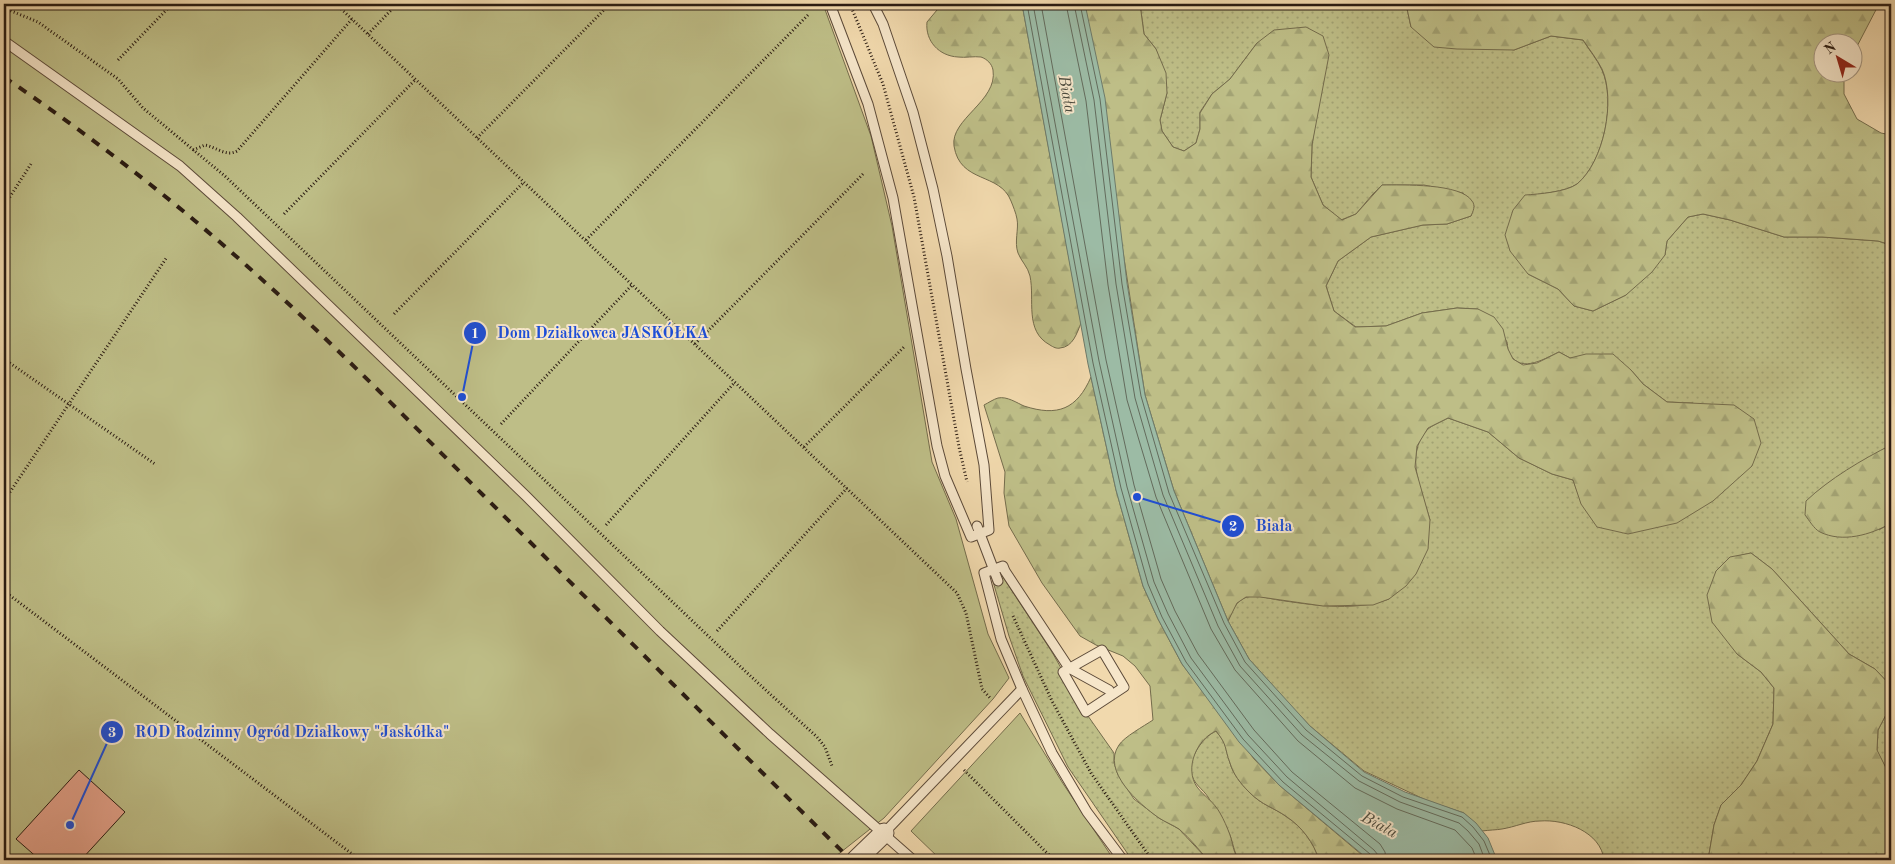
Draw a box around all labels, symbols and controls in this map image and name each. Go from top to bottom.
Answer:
north arrow [1812,32,1862,82]
text: N [1822,40,1839,57]
water label: Biała [1054,73,1078,115]
callout: Dom Działkowca JASKÓŁKA [462,317,719,348]
text: Dom Działkowca JASKÓŁKA [497,322,709,342]
text: 1 [471,327,479,342]
callout: Biała [1221,510,1303,541]
text: Biała [1255,519,1293,535]
text: 2 [1229,520,1237,535]
callout: ROD Rodzinny Ogród Działkowy "Jaskółka" [100,716,459,747]
text: ROD Rodzinny Ogród Działkowy "Jaskółka" [135,725,449,741]
text: 3 [108,726,116,741]
water label: Biała [1358,809,1400,842]

